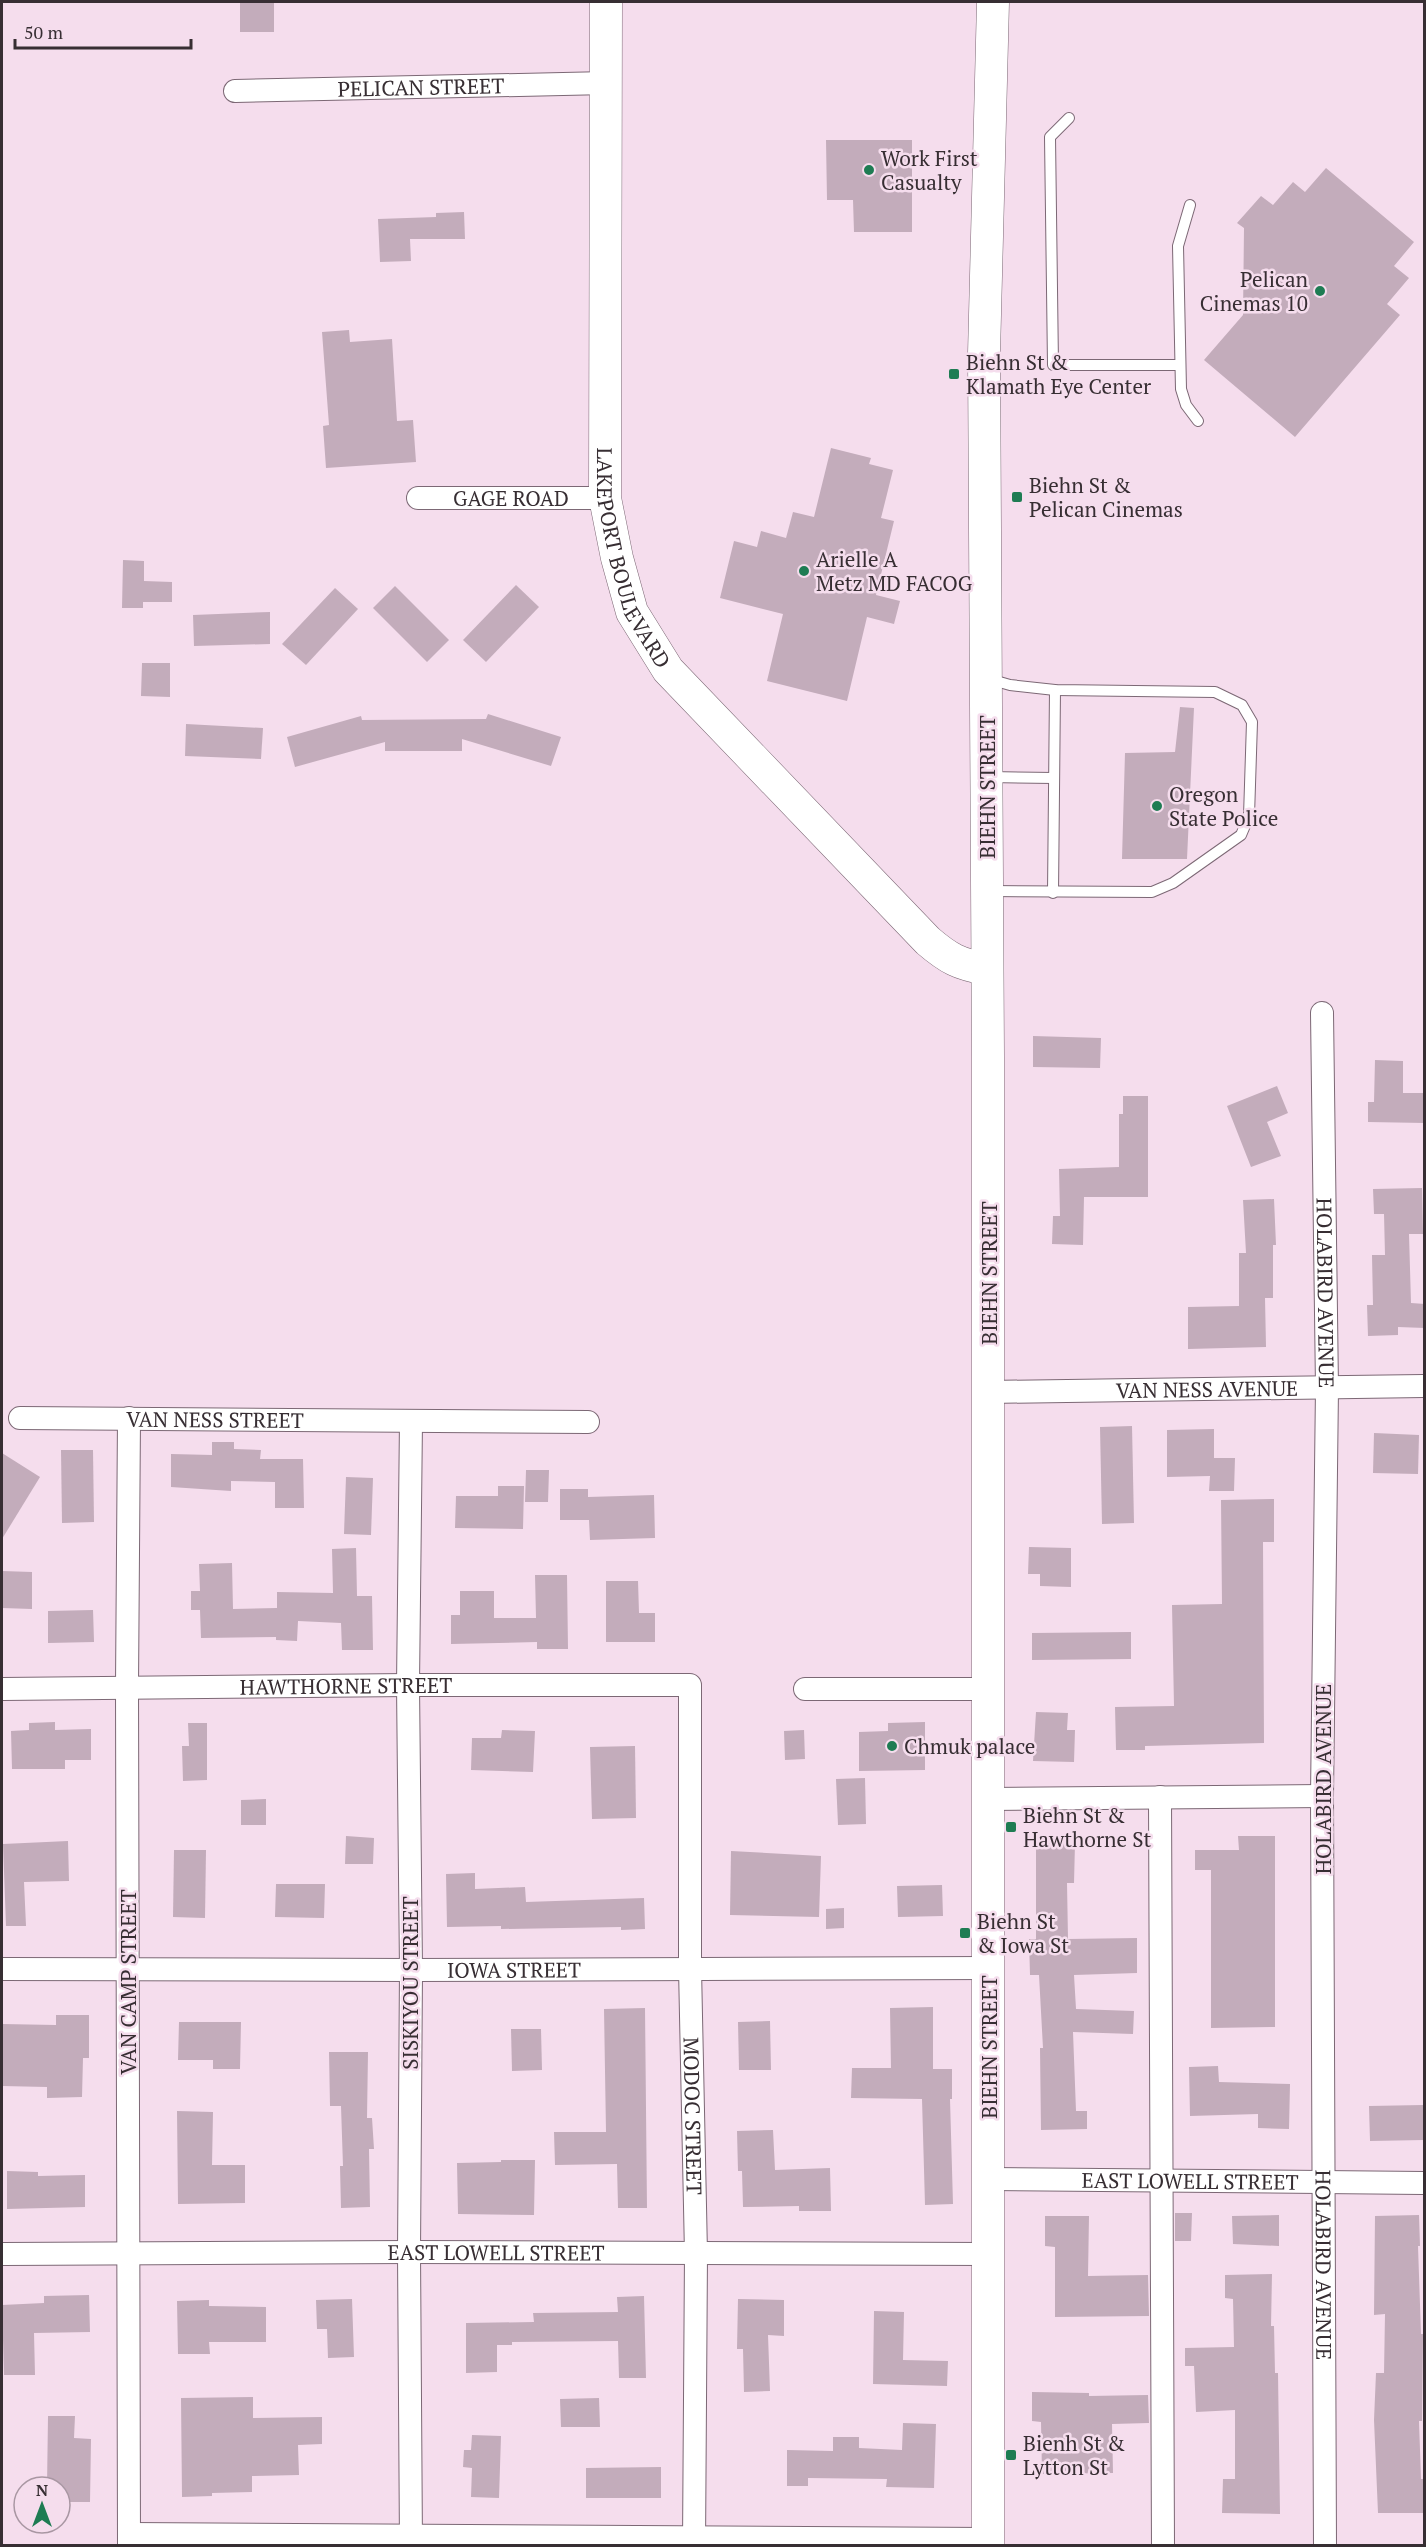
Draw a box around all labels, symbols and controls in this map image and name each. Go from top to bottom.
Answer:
scale bar [15,12,190,50]
text: 50 m [24,20,64,44]
street label: PELICAN STREET [337,71,505,103]
place label: Work First Casualty [881,144,978,196]
marker: Work First Casualty [862,163,876,177]
place label: Pelican Cinemas 10 [1200,265,1309,317]
marker: Pelican Cinemas 10 [1313,284,1327,298]
place label: Biehn St & Klamath Eye Center [966,348,1151,400]
marker: Biehn St & Klamath Eye Center [947,367,961,381]
street label: LAKEPORT BOULEVARD [591,447,677,673]
place label: Biehn St & Pelican Cinemas [1029,471,1183,523]
street label: GAGE ROAD [453,484,569,512]
marker: Biehn St & Pelican Cinemas [1010,490,1024,504]
place label: Arielle A Metz MD FACOG [816,545,973,597]
marker: Arielle A Metz MD FACOG [797,564,811,578]
street label: BIEHN STREET [973,715,1001,859]
place label: Oregon State Police [1169,780,1278,832]
marker: Oregon State Police [1150,799,1164,813]
street label: HOLABIRD AVENUE [1310,1198,1341,1388]
street label: BIEHN STREET [975,1201,1003,1345]
street label: VAN NESS AVENUE [1116,1374,1298,1404]
street label: VAN NESS STREET [126,1405,304,1434]
street label: HAWTHORNE STREET [240,1671,452,1701]
street label: HOLABIRD AVENUE [1309,1684,1337,1874]
place label: Chmuk palace [904,1732,1035,1760]
marker: Chmuk palace [885,1739,899,1753]
place label: Biehn St & Hawthorne St [1023,1801,1151,1853]
marker: Biehn St & Hawthorne St [1004,1820,1018,1834]
street label: VAN CAMP STREET [114,1889,142,2075]
street label: SISKIYOU STREET [396,1896,424,2070]
place label: Biehn St & Iowa St [977,1907,1069,1959]
marker: Biehn St & Iowa St [958,1926,972,1940]
street label: IOWA STREET [447,1955,581,1984]
street label: BIEHN STREET [975,1975,1003,2119]
street label: MODOC STREET [677,2037,709,2195]
street label: EAST LOWELL STREET [1081,2166,1299,2196]
street label: HOLABIRD AVENUE [1309,2170,1338,2360]
street label: EAST LOWELL STREET [387,2238,605,2267]
place label: Bienh St & Lytton St [1023,2429,1125,2481]
marker: Bienh St & Lytton St [1004,2448,1018,2462]
north arrow [12,2475,72,2535]
text: N [36,2479,48,2501]

